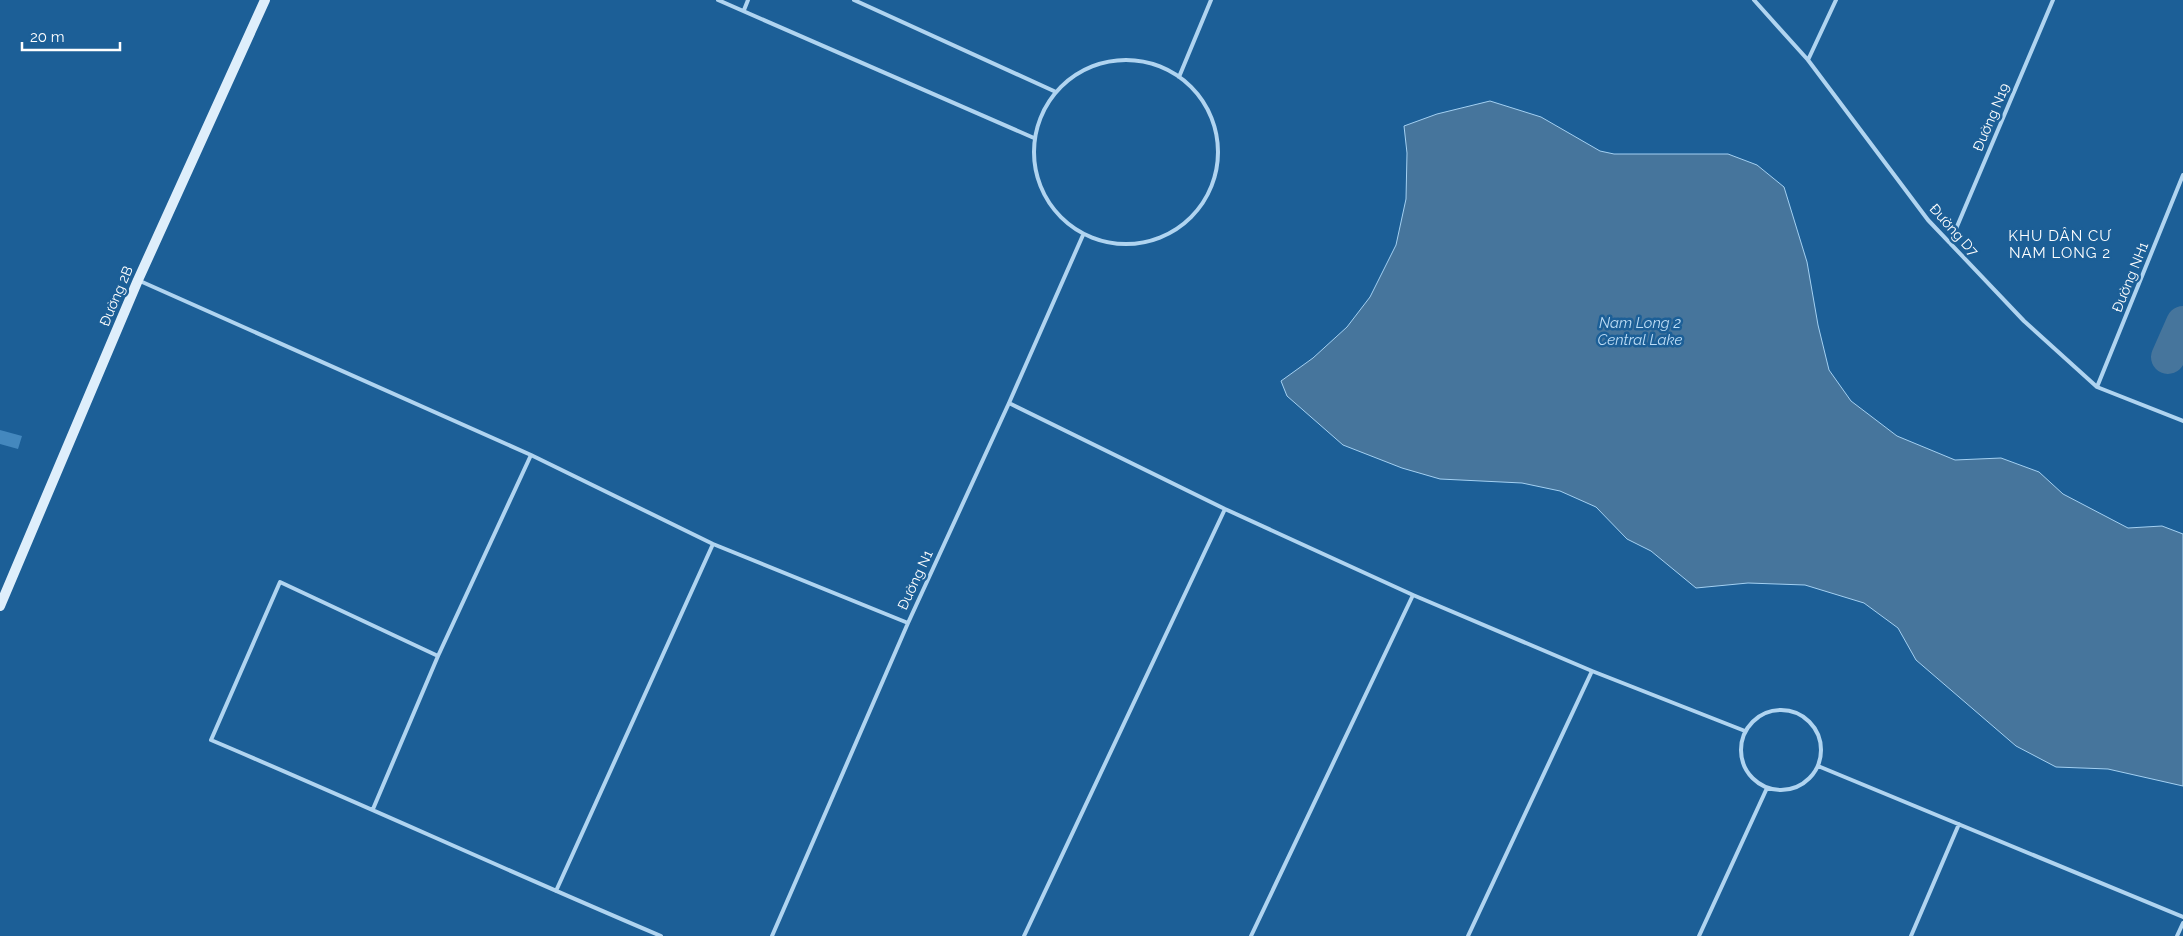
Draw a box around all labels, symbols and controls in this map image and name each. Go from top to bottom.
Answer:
scale bar [22,20,120,52]
text: 20 m [30,28,65,46]
street label: Đường N19 [1970,81,2012,153]
street label: Đường D7 [1926,201,1982,260]
district label: KHU DÂN CƯ NAM LONG 2 [2008,227,2112,262]
street label: Đường NH1 [2109,240,2151,314]
street label: Đường 2B [96,264,136,328]
water label: Nam Long 2 Central Lake [1597,314,1683,349]
street label: Đường N1 [894,548,936,612]

